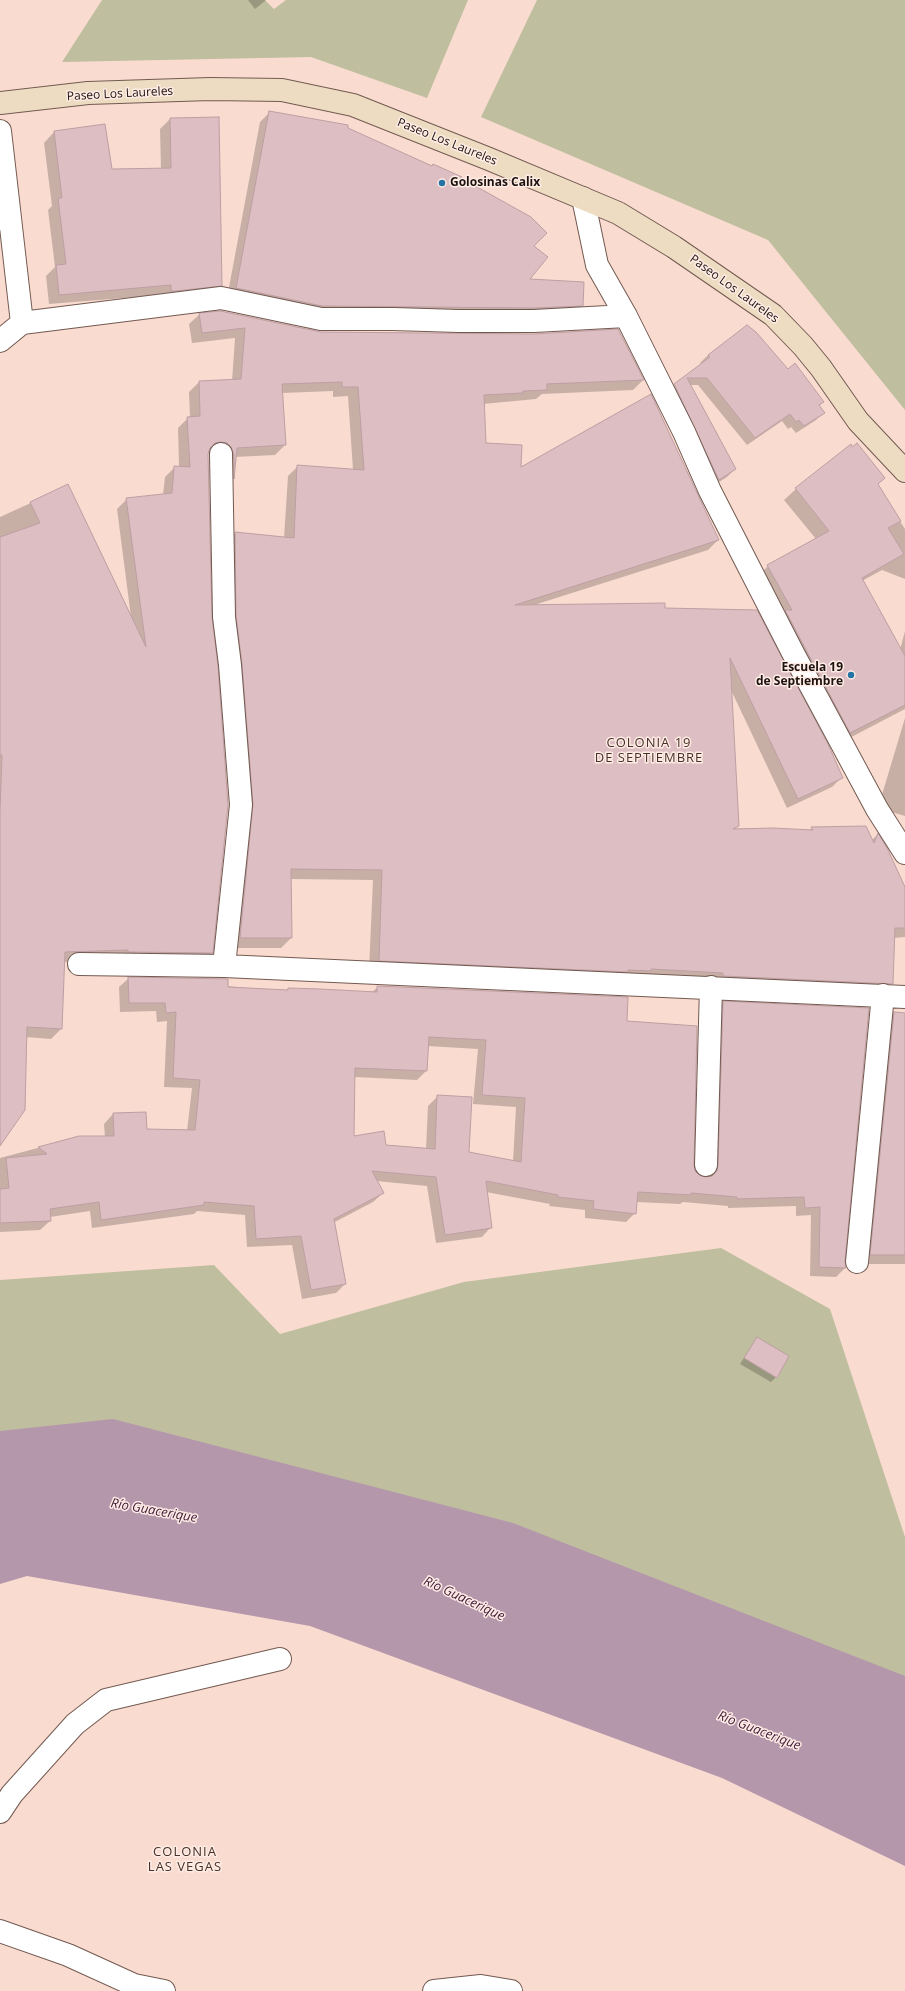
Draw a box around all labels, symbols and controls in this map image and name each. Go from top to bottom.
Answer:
street label: Paseo Los Laureles [66,84,174,104]
street label: Paseo Los Laureles [395,115,499,169]
place label: Golosinas Calix [450,176,540,190]
marker: Golosinas Calix [437,178,447,188]
street label: Paseo Los Laureles [687,252,781,326]
place label: Escuela 19 de Septiembre [756,661,843,689]
marker: Escuela 19 de Septiembre [846,670,856,680]
district label: COLONIA 19 DE SEPTIEMBRE [595,735,703,766]
water label: Río Guacerique [110,1496,198,1526]
water label: Río Guacerique [421,1573,507,1625]
water label: Río Guacerique [715,1708,803,1754]
district label: COLONIA LAS VEGAS [148,1844,222,1875]

